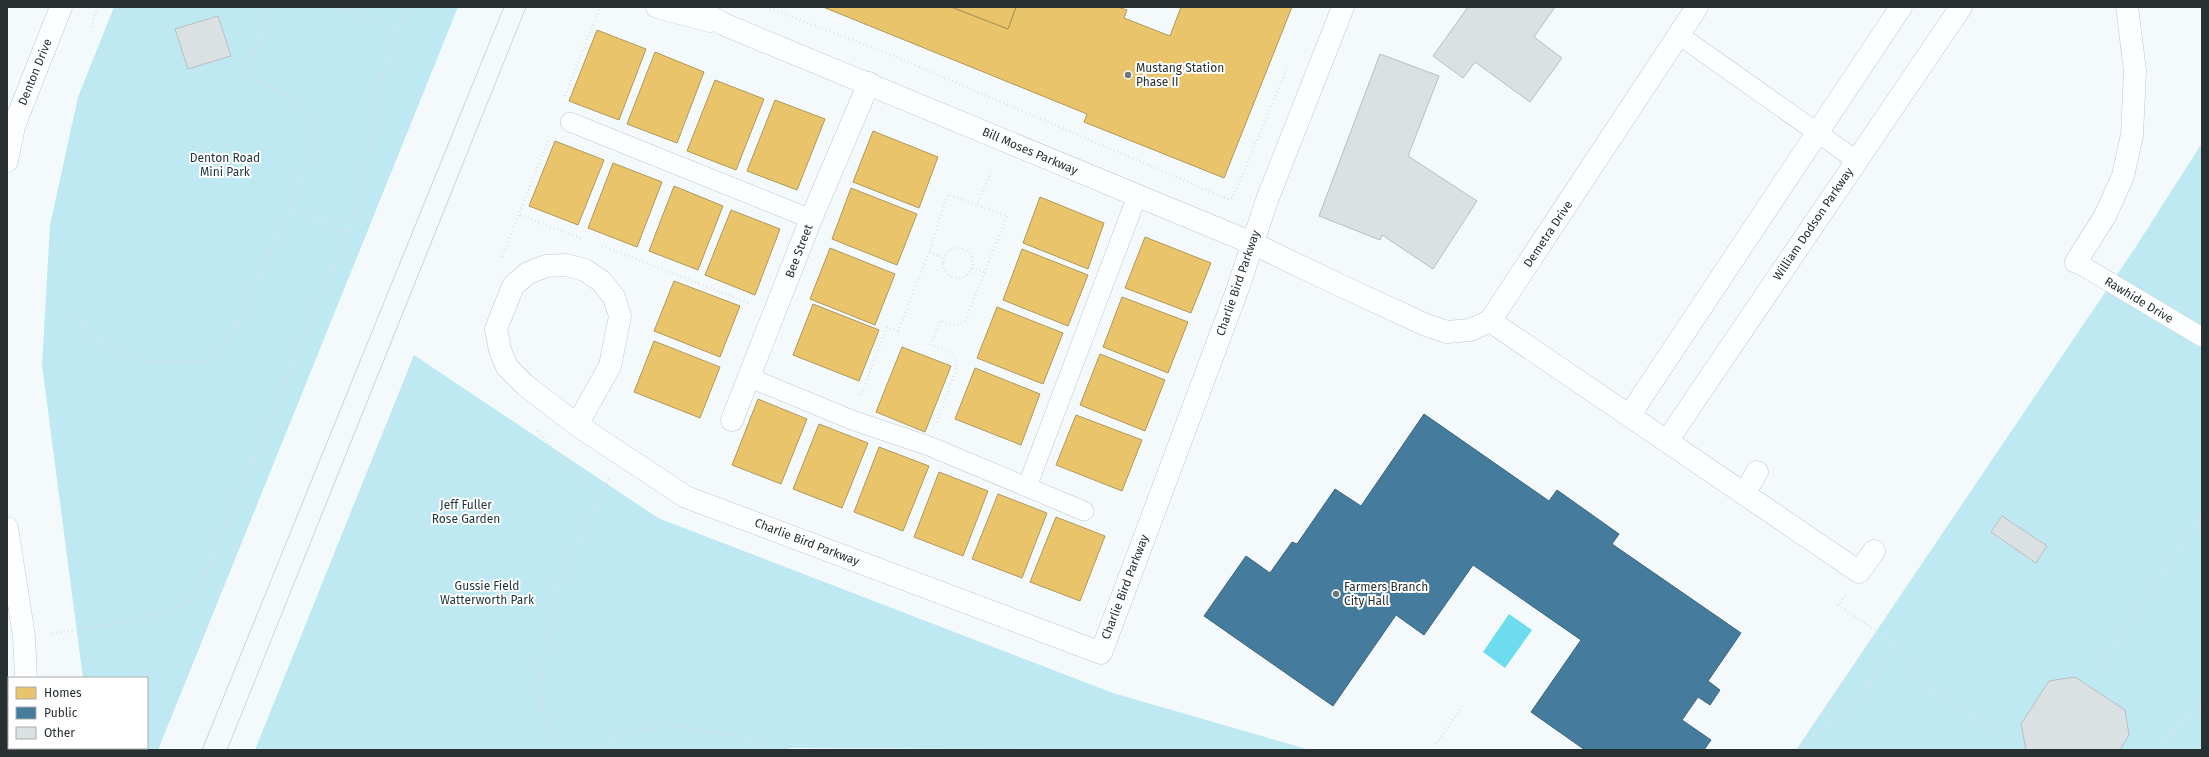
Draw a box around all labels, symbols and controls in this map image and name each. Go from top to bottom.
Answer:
street label: Denton Drive [15,37,55,107]
place label: Mustang Station Phase II [1136,61,1224,89]
marker: Mustang Station Phase II [1123,70,1133,80]
street label: Bill Moses Parkway [980,125,1080,178]
park label: Denton Road Mini Park [190,151,260,179]
street label: William Dodson Parkway [1770,165,1856,283]
street label: Demetra Drive [1521,198,1575,270]
street label: Bee Street [782,222,816,280]
street label: Charlie Bird Parkway [1213,228,1263,338]
street label: Rawhide Drive [2102,274,2176,326]
park label: Jeff Fuller Rose Garden [432,498,500,526]
street label: Charlie Bird Parkway [753,516,861,568]
street label: Charlie Bird Parkway [1099,533,1151,641]
park label: Gussie Field Watterworth Park [440,579,535,607]
place label: Farmers Branch City Hall [1344,580,1428,608]
marker: Farmers Branch City Hall [1331,589,1341,599]
legend [8,677,148,749]
text: Homes [44,686,82,700]
text: Public [44,706,78,720]
text: Other [44,726,75,740]

